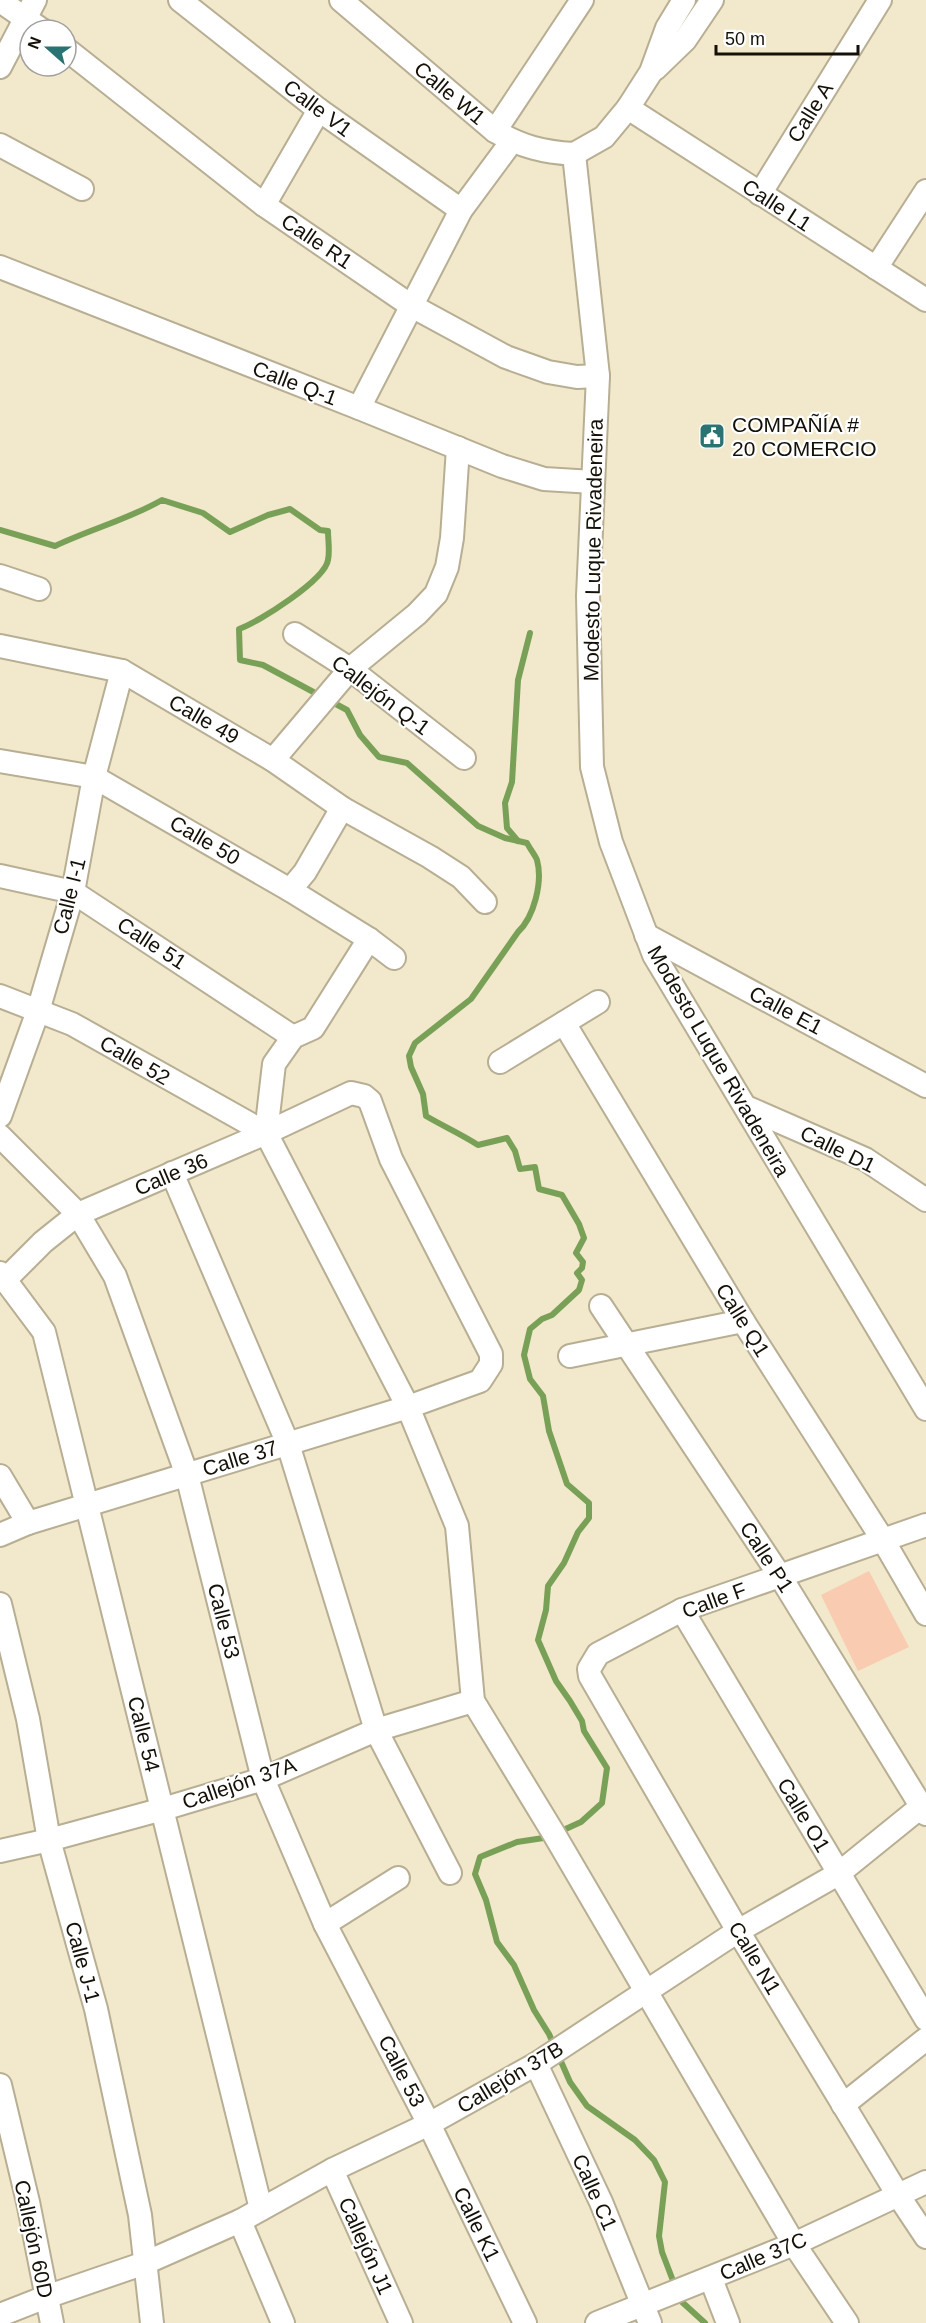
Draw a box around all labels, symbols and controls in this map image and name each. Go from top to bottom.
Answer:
north arrow [18,18,78,78]
scale bar [716,18,858,56]
text: 50 m [725,29,765,49]
text: N [24,34,44,51]
street label: Calle W1 [410,57,490,129]
street label: Calle V1 [279,75,357,141]
street label: Calle A [783,78,837,146]
street label: Calle L1 [738,174,816,236]
street label: Calle R1 [277,209,357,273]
street label: Calle Q-1 [249,356,341,410]
place label: COMPAÑÍA # 20 COMERCIO [732,413,877,460]
street label: Modesto Luque Rivadeneira [579,418,607,682]
public building icon: COMPAÑÍA # 20 COMERCIO [697,421,727,451]
street label: Callejón Q-1 [327,651,435,739]
street label: Calle 49 [165,690,243,748]
street label: Calle 50 [166,811,244,869]
street label: Calle I-1 [48,855,90,937]
street label: Calle 51 [113,912,191,974]
street label: Modesto Luque Rivadeneira [643,942,795,1181]
street label: Calle E1 [746,981,826,1039]
street label: Calle 52 [96,1031,174,1089]
street label: Calle D1 [797,1121,879,1177]
street label: Calle 36 [131,1148,211,1200]
street label: Calle Q1 [712,1279,774,1361]
street label: Calle 37 [200,1436,280,1480]
street label: Calle P1 [736,1517,798,1597]
street label: Calle F [679,1578,749,1622]
street label: Calle 53 [204,1581,244,1661]
street label: Calle 54 [124,1694,165,1774]
street label: Callejón 37A [179,1753,299,1813]
street label: Calle O1 [773,1774,835,1856]
street label: Calle N1 [724,1918,786,1998]
street label: Calle J-1 [61,1919,105,2005]
street label: Calle 53 [374,2031,430,2111]
street label: Callejón 37B [453,2036,567,2118]
street label: Calle C1 [568,2151,622,2233]
street label: Callejón 60D [10,2178,58,2300]
street label: Calle K1 [449,2183,505,2265]
street label: Callejón J1 [334,2194,398,2298]
street label: Calle 37C [716,2227,810,2285]

